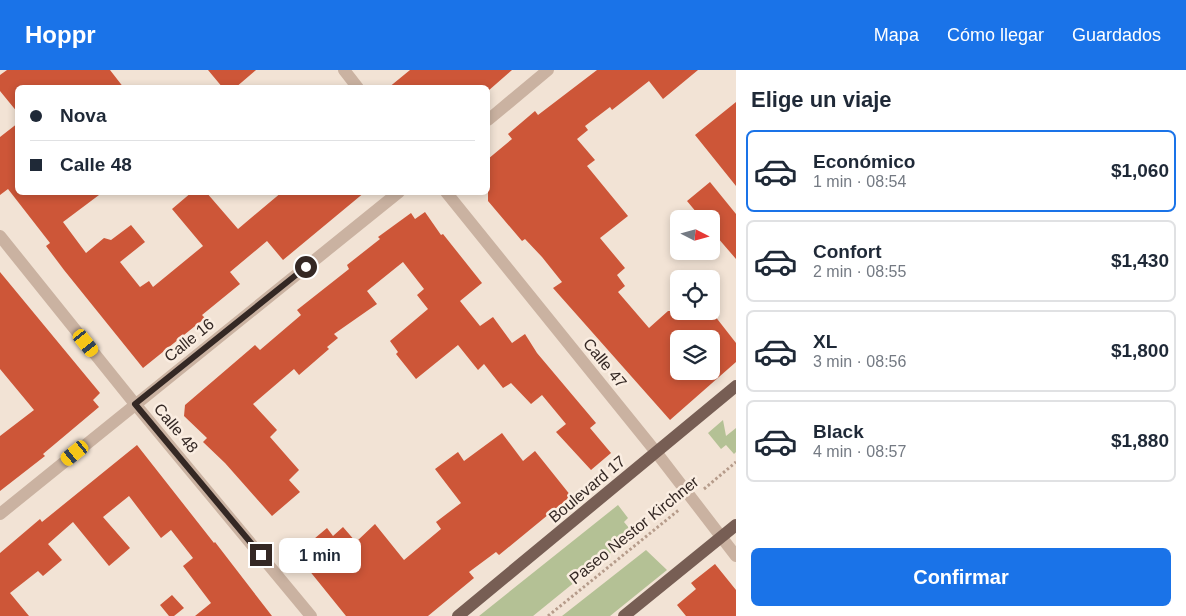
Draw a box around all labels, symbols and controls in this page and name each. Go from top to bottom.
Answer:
text: Hoppr [25,21,96,48]
text: Mapa [874,25,919,45]
text: Cómo llegar [947,25,1044,45]
text: Guardados [1072,25,1161,45]
text: Elige un viaje [751,87,892,112]
text: Nova [60,105,106,126]
icon: car [753,149,798,194]
text: Económico [813,151,915,172]
text: Calle 48 [60,154,132,175]
text: $1,060 [1111,160,1169,181]
text: 1 min · 08:54 [813,173,906,190]
north arrow [670,210,720,260]
map controls [670,210,720,380]
icon: car [753,239,798,284]
text: Confort [813,241,882,262]
text: $1,430 [1111,250,1169,271]
route start [295,256,317,278]
text: 2 min · 08:55 [813,263,906,280]
button: locate [670,270,720,320]
street label: Calle 16 [161,315,217,365]
car [70,327,101,359]
icon: car [753,329,798,374]
button: layers [670,330,720,380]
text: XL [813,331,837,352]
street label: Calle 47 [580,335,630,391]
text: $1,800 [1111,340,1169,361]
text: 3 min · 08:56 [813,353,906,370]
street label: Calle 48 [151,400,201,456]
icon: car [753,419,798,464]
text: Black [813,421,864,442]
text: $1,880 [1111,430,1169,451]
car [58,438,91,468]
text: 4 min · 08:57 [813,443,906,460]
street label: Boulevard 17 [545,452,629,526]
street label: Paseo Nestor Kirchner [566,472,702,587]
callout: 1 min [278,538,361,572]
route end [250,544,272,566]
text: 1 min [299,547,341,564]
button: Confirmar [751,548,1171,606]

